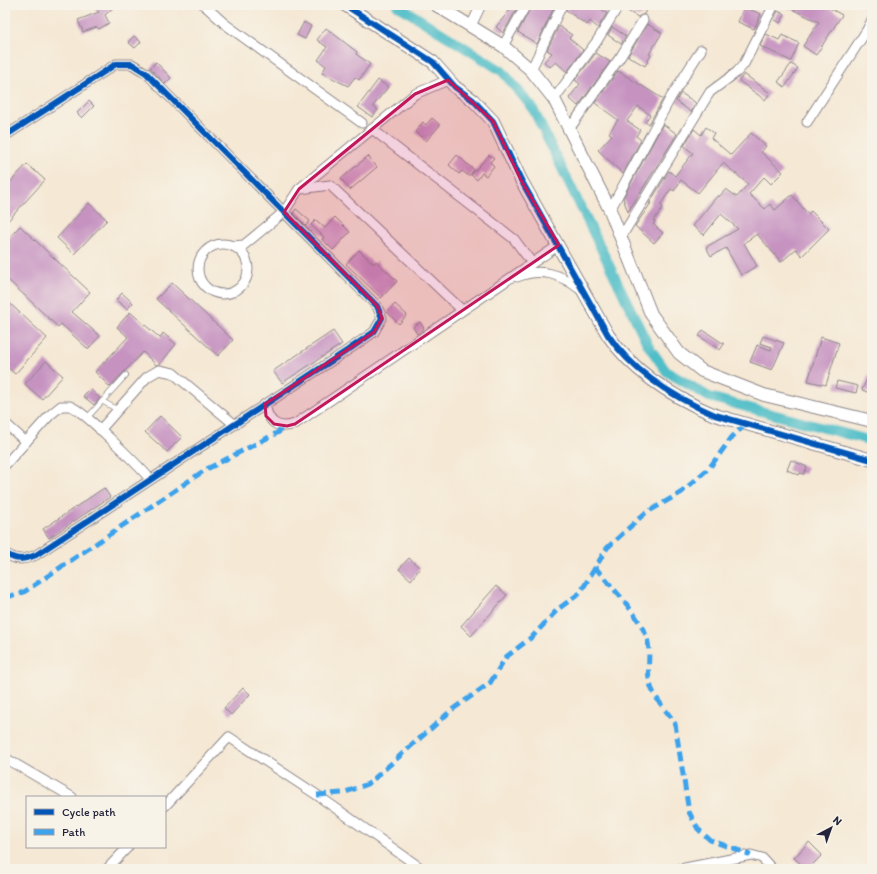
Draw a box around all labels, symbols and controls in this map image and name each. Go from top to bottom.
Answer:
legend [26,796,166,848]
text: Cycle path [62,805,116,819]
north arrow [811,808,851,848]
text: N [830,813,844,828]
text: Path [62,825,85,839]

